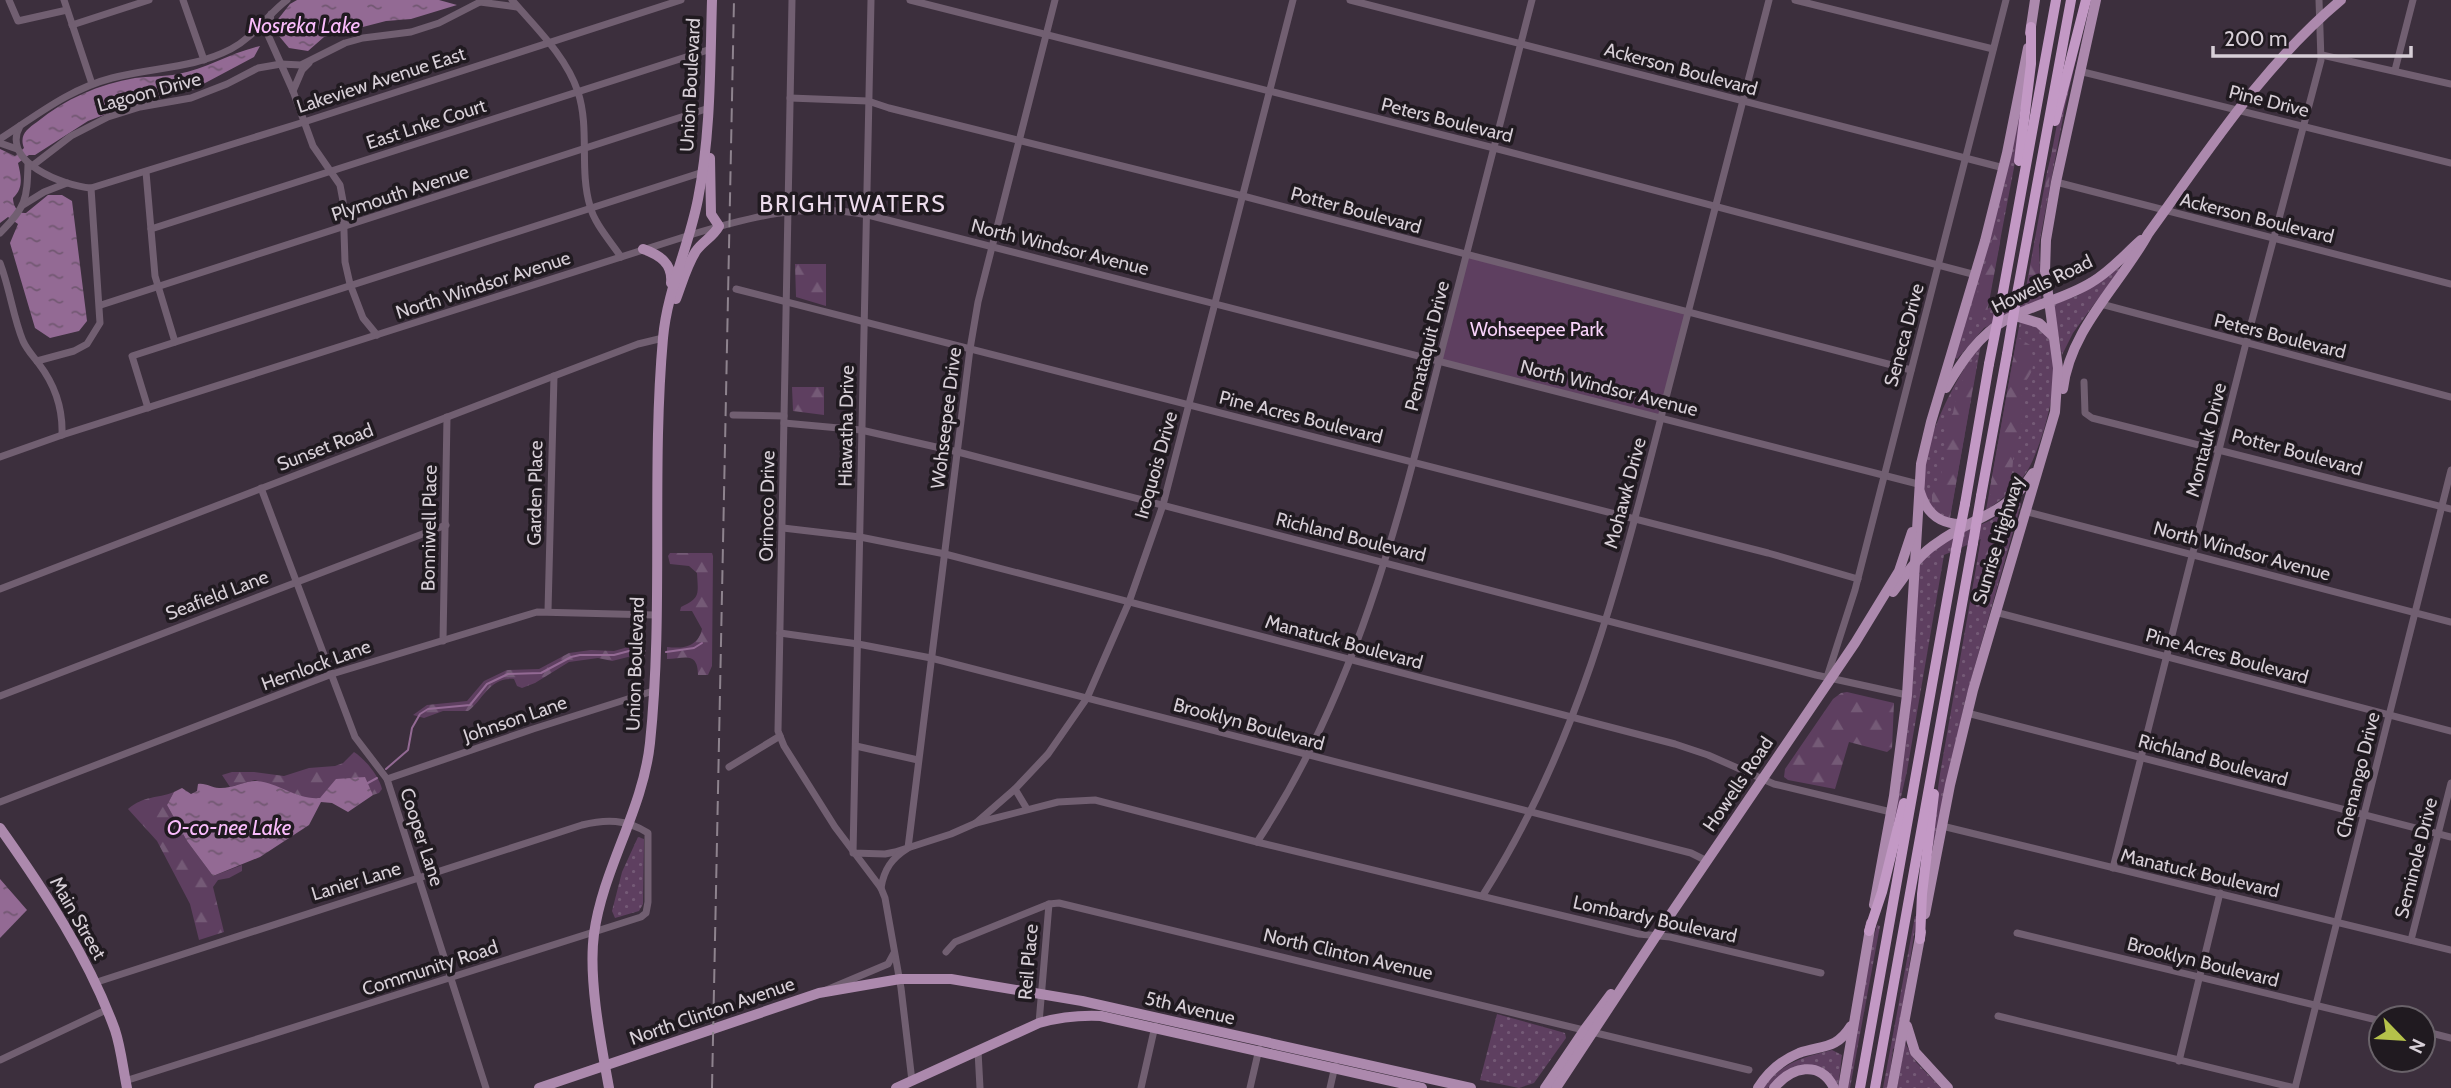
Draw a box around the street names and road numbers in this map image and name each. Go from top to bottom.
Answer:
street label: Union Boulevard [675,18,705,152]
street label: Ackerson Boulevard [1602,37,1760,101]
street label: Lakeview Avenue East [294,42,469,118]
street label: Lagoon Drive [95,67,204,117]
street label: Pine Drive [2226,80,2312,122]
street label: Peters Boulevard [1379,93,1515,147]
street label: East Lnke Court [363,94,489,154]
street label: Plymouth Avenue [328,160,472,226]
street label: Potter Boulevard [1288,182,1424,238]
street label: Ackerson Boulevard [2178,188,2336,248]
street label: North Windsor Avenue [969,214,1152,280]
street label: North Windsor Avenue [393,246,574,324]
street label: Howells Road [1988,250,2096,318]
street label: Penataquit Drive [1400,278,1454,413]
street label: Seneca Drive [1879,281,1929,389]
street label: Peters Boulevard [2212,309,2348,363]
street label: Wohseepee Drive [926,346,966,490]
street label: North Windsor Avenue [1518,355,1701,421]
street label: Hiawatha Drive [833,365,859,487]
street label: Montauk Drive [2181,380,2231,500]
street label: Pine Acres Boulevard [1217,386,1385,448]
street label: Iroquois Drive [1130,408,1182,521]
street label: Sunset Road [274,418,376,476]
street label: Potter Boulevard [2229,424,2365,480]
street label: Mohawk Drive [1599,435,1651,551]
street label: Garden Place [523,440,547,546]
street label: Orinoco Drive [755,450,779,562]
street label: Bonniwell Place [416,464,442,591]
street label: Sunrise Highway [1968,473,2028,607]
street label: Richland Boulevard [1274,507,1428,567]
street label: North Windsor Avenue [2151,516,2333,586]
street label: Seafield Lane [162,565,272,625]
street label: Union Boulevard [621,597,649,731]
street label: Manatuck Boulevard [1263,610,1425,674]
street label: Pine Acres Boulevard [2143,623,2311,689]
street label: Hemlock Lane [258,634,374,695]
street label: Johnson Lane [459,690,570,748]
street label: Brooklyn Boulevard [1171,693,1327,755]
street label: Chenango Drive [2331,709,2385,840]
street label: Richland Boulevard [2136,729,2290,791]
street label: Howells Road [1698,732,1778,836]
street label: Cooper Lane [395,785,449,889]
street label: Seminole Drive [2390,795,2442,921]
street label: Manatuck Boulevard [2118,844,2282,902]
street label: Lanier Lane [309,856,404,905]
street label: Main Street [45,872,111,964]
street label: Lombardy Boulevard [1571,890,1739,948]
street label: Reil Place [1013,923,1043,1001]
street label: North Clinton Avenue [1261,923,1435,985]
street label: Brooklyn Boulevard [2125,932,2281,992]
street label: Community Road [359,935,501,1001]
street label: North Clinton Avenue [626,972,798,1050]
street label: 5th Avenue [1143,987,1237,1030]

